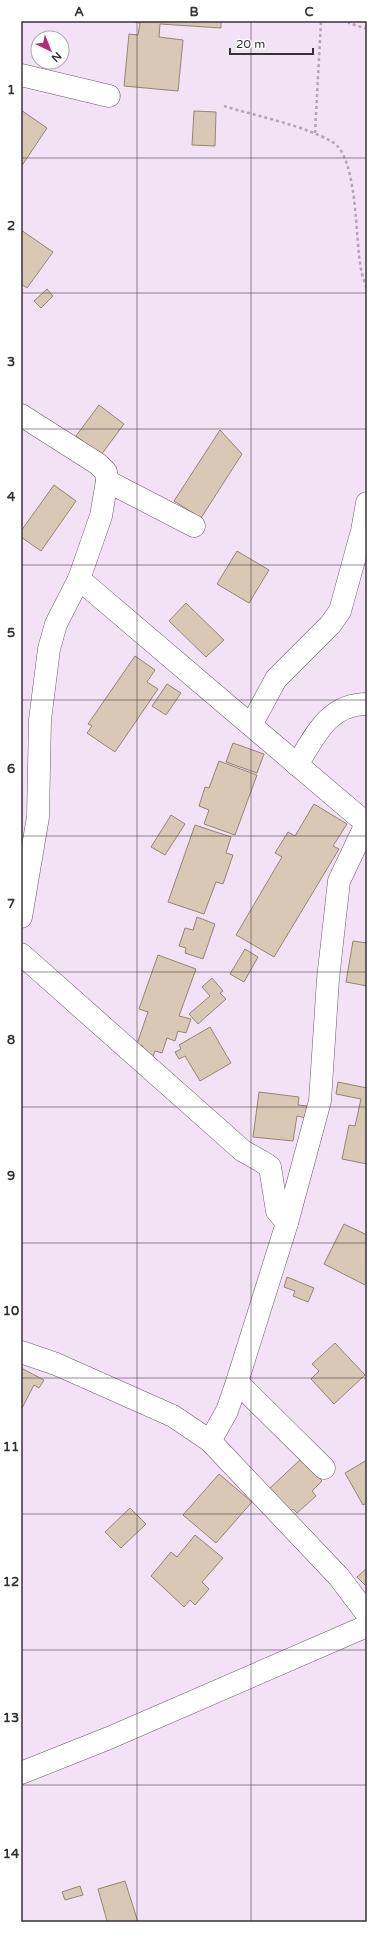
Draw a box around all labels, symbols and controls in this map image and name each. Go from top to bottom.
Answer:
text: A [74,4,84,20]
text: B [189,4,199,20]
text: C [304,4,314,20]
north arrow [30,30,70,70]
scale bar [230,30,313,56]
text: 20 m [236,37,265,51]
text: N [49,49,64,65]
text: 1 [7,82,15,98]
text: 2 [7,218,15,234]
text: 3 [7,354,15,370]
text: 4 [7,489,16,505]
text: 5 [7,625,15,641]
text: 6 [7,761,15,777]
text: 7 [7,896,15,912]
text: 8 [7,1032,15,1048]
text: 9 [7,1168,15,1184]
text: 10 [3,1303,19,1319]
text: 11 [3,1439,19,1455]
text: 12 [3,1574,19,1590]
text: 13 [3,1710,19,1726]
text: 14 [3,1846,20,1862]

